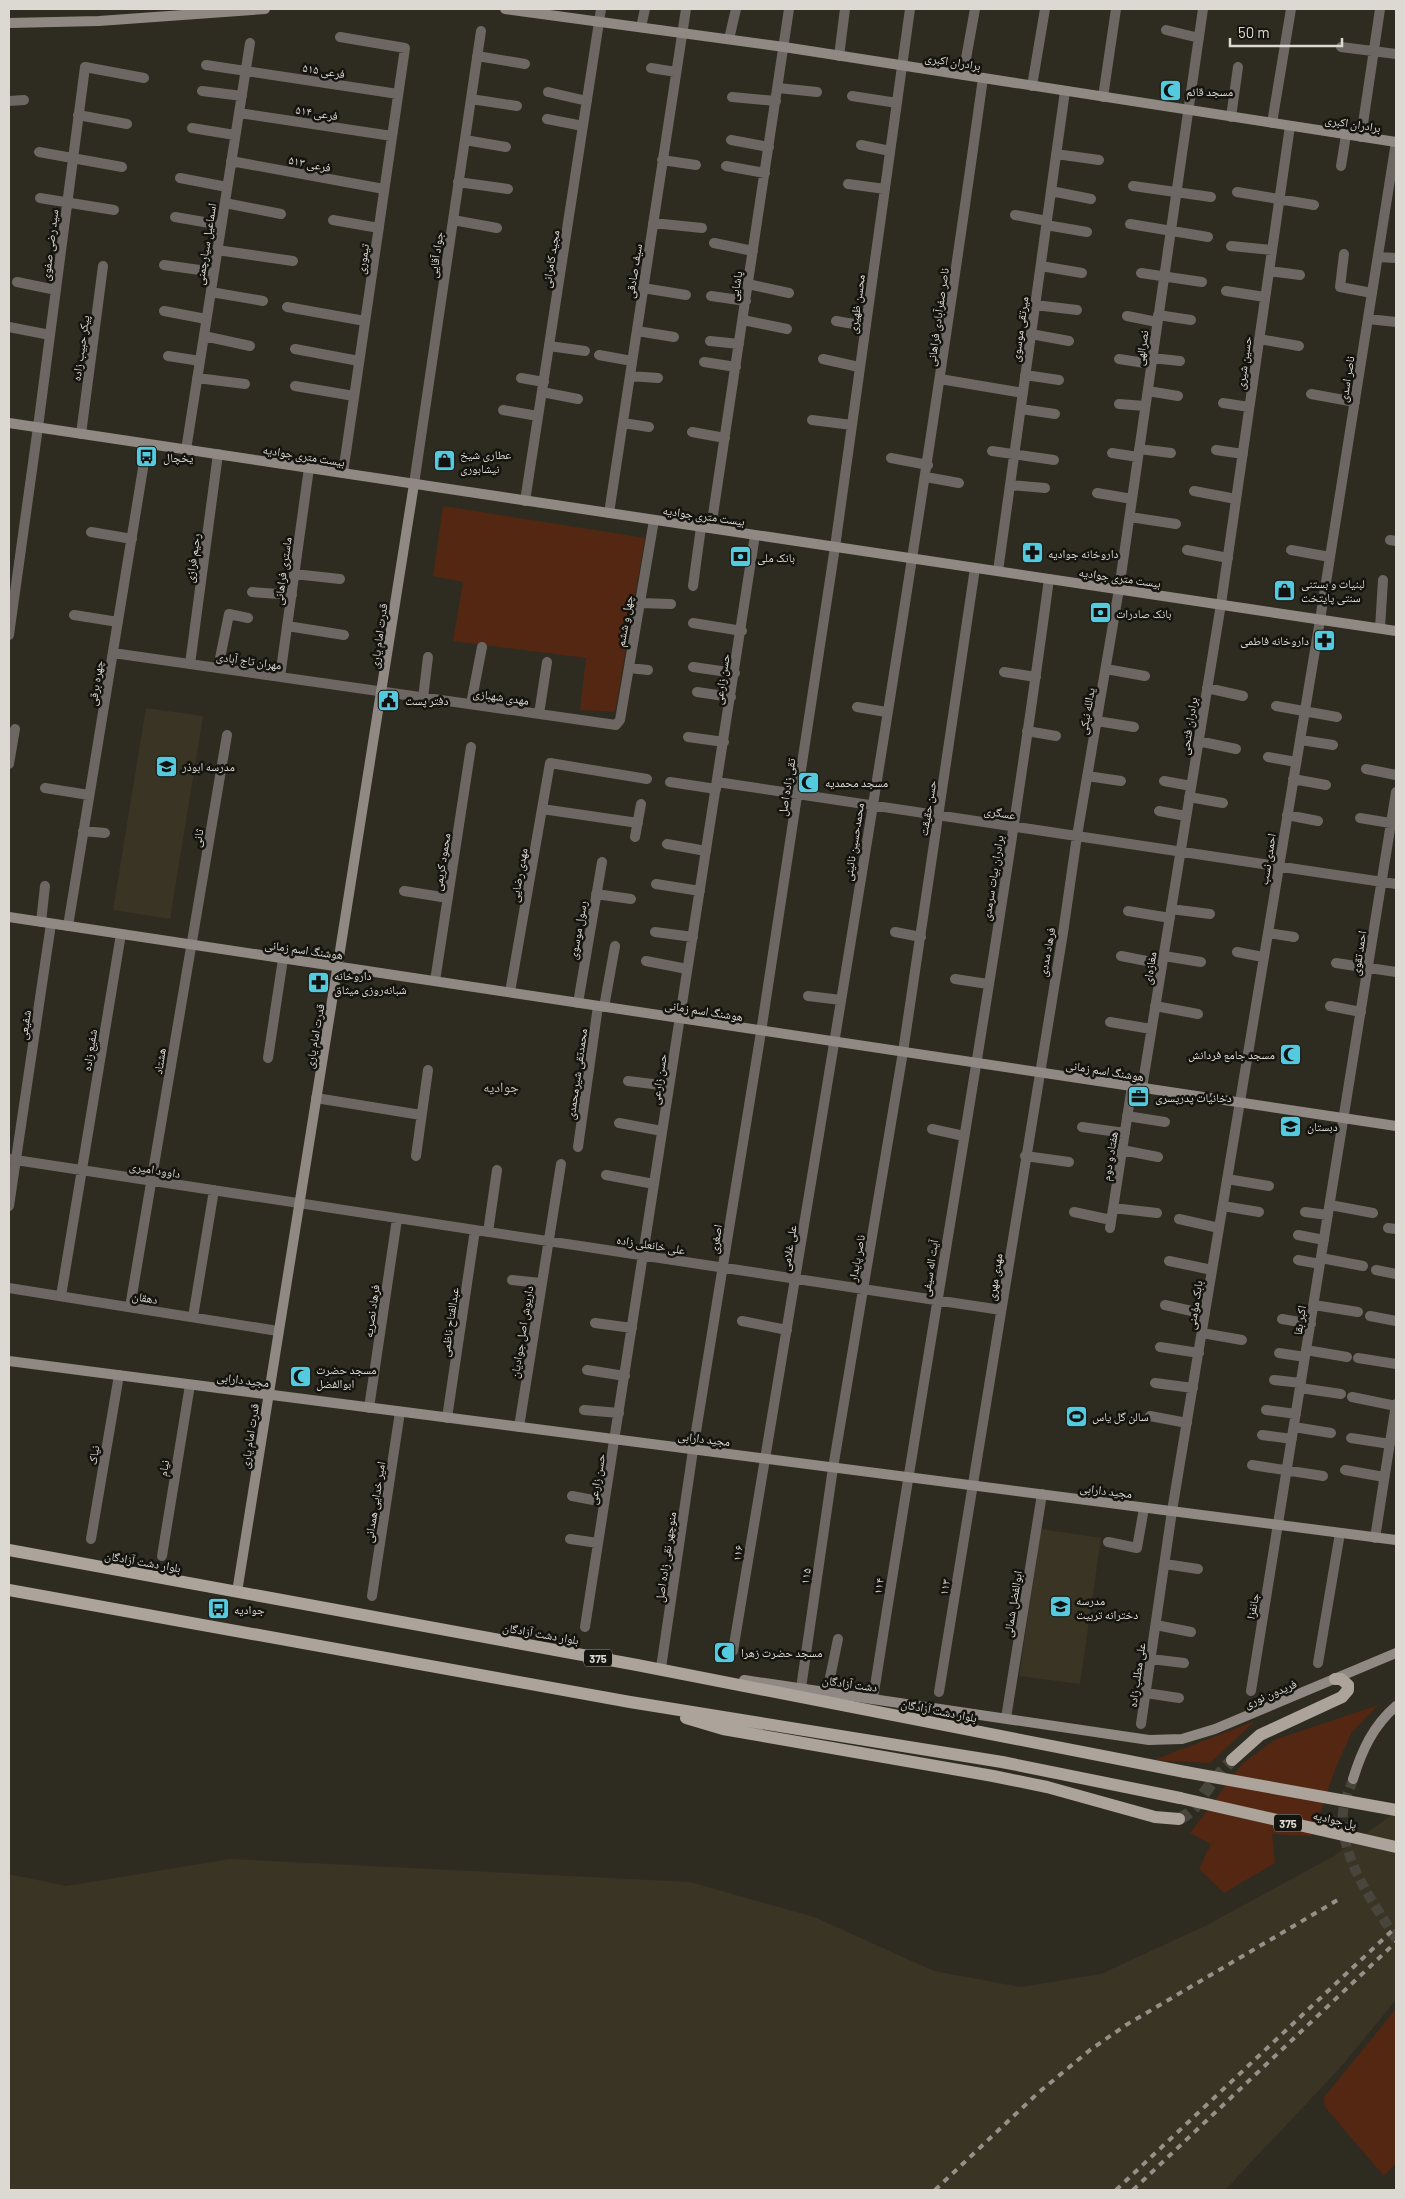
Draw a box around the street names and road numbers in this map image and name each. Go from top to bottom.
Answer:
street label: برادران اکبری [924,50,982,74]
street label: فرعی ۵۱۵ [302,60,346,81]
street label: فرعی ۵۱۴ [295,102,339,123]
street label: برادران اکبری [1324,112,1382,136]
street label: فرعی ۵۱۳ [287,152,332,175]
street label: اسماعیل سیارچمنی [192,202,220,286]
street label: سید رضی صفوی [38,208,62,282]
street label: مجید کامرانی [539,229,563,289]
street label: جواد آقایی [425,231,446,279]
street label: تیموری [353,242,372,276]
street label: سیف صادقی [622,243,645,300]
street label: ناصر صفرآبادی فراهانی [923,267,952,367]
street label: پاشایی [726,269,746,302]
street label: محسن ظهیری [845,273,868,335]
street label: میرتقی موسوی [1007,295,1032,363]
street label: پیکر حبیب زاده [68,314,93,382]
street label: نصرالهی [1132,329,1151,367]
street label: حسین شیری [1232,335,1255,391]
street label: ناصر اسدی [1335,355,1358,403]
street label: بیست متری جوادیه [262,442,346,470]
street label: بیست متری جوادیه [662,502,746,529]
street label: رحیم فرازی [182,532,204,584]
street label: ماستری فراهانی [270,536,295,606]
street label: بیست متری جوادیه [1078,564,1162,591]
street label: چهل و ششم [613,594,637,648]
street label: قدرت امام یاری [366,602,391,670]
street label: مهران تاج آبادی [215,648,283,673]
street label: حسن زارعی [710,652,733,706]
street label: چهره برقی [85,659,107,707]
street label: مهدی شهبازی [472,685,530,708]
street label: یدالله نیکی [1075,686,1098,736]
street label: برادران فتحی [1177,696,1201,756]
street label: تقی زاده اصل [775,757,799,817]
street label: حسن حقیقت [916,779,940,837]
street label: محمدحسین نائینی [840,802,867,882]
street label: عسگری [983,803,1017,822]
street label: ثانی [188,827,207,849]
street label: محمود کریمی [430,832,454,892]
street label: احمدی نسب [1256,832,1279,886]
street label: برادران بیات سرمدی [978,834,1007,922]
street label: مهدی رضایی [506,847,531,904]
street label: رسول موسوی [565,899,590,961]
street label: فرهاد مددی [1035,926,1058,978]
street label: احمد تقوی [1348,929,1369,977]
street label: هوشنگ اسم زمانی [264,937,344,963]
street label: مغازه‌ای [1139,950,1160,986]
street label: هوشنگ اسم زمانی [664,997,744,1025]
street label: قدرت امام یاری [301,1002,329,1070]
street label: شفیعی [15,1009,34,1041]
street label: محمدتقی شیرمحمدی [563,1027,591,1121]
street label: شفیع زاده [79,1028,100,1072]
street label: هشتاد [150,1047,168,1075]
street label: حسن زارعی [647,1052,670,1106]
street label: هوشنگ اسم زمانی [1065,1057,1145,1085]
street label: هفتاد و دوم [1098,1130,1122,1182]
street label: داوود امیری [128,1158,181,1181]
street label: اصغری [706,1223,725,1255]
street label: علی غلامی [777,1224,800,1272]
street label: علی خانعلی زاده [615,1232,686,1257]
street label: ناصر پایدار [845,1233,868,1284]
street label: آیت اله سیفی [918,1238,942,1298]
street label: مهدی مهری [983,1252,1006,1302]
street label: بابک مؤمنی [1183,1279,1206,1331]
street label: فرهاد نصریه [360,1284,383,1339]
street label: داریوش اصل جوادیان [507,1285,536,1380]
street label: عبدالفتاح ناظمی [437,1286,462,1358]
street label: دهقان [131,1288,159,1307]
street label: اکبر بقا [1290,1304,1310,1336]
street label: مجید دارابی [216,1369,270,1391]
street label: قدرت امام یاری [237,1402,263,1470]
street label: مجید دارابی [677,1428,731,1450]
street label: نیاک [84,1444,103,1466]
street label: حسن زارعی [585,1452,608,1506]
street label: نیام [155,1459,173,1478]
street label: امیر خدایی همدانی [361,1460,389,1544]
street label: مجید دارابی [1079,1480,1133,1502]
street label: منوچهر نقی‌ زاده اصل [652,1511,679,1604]
street label: ۱۱۶ [729,1544,745,1562]
street label: بلوار دشت آزادگان [104,1547,182,1576]
street label: ۱۱۵ [797,1567,813,1585]
street label: ابوالفضل شمالی [1000,1570,1026,1639]
street label: ۱۱۴ [870,1577,886,1595]
street label: ۱۱۳ [936,1578,952,1596]
street label: جانفزا [1243,1591,1262,1620]
street label: بلوار دشت آزادگان [502,1619,580,1648]
street label: علی مطلب زاده [1125,1642,1149,1708]
road number: 375 [584,1650,612,1666]
street label: دشت آزادگان [821,1672,878,1695]
street label: فریدون نوری [1242,1676,1299,1711]
street label: بلوار دشت آزادگان [900,1696,978,1726]
street label: پل جوادیه [1312,1807,1359,1832]
road number: 375 [1274,1815,1302,1832]

